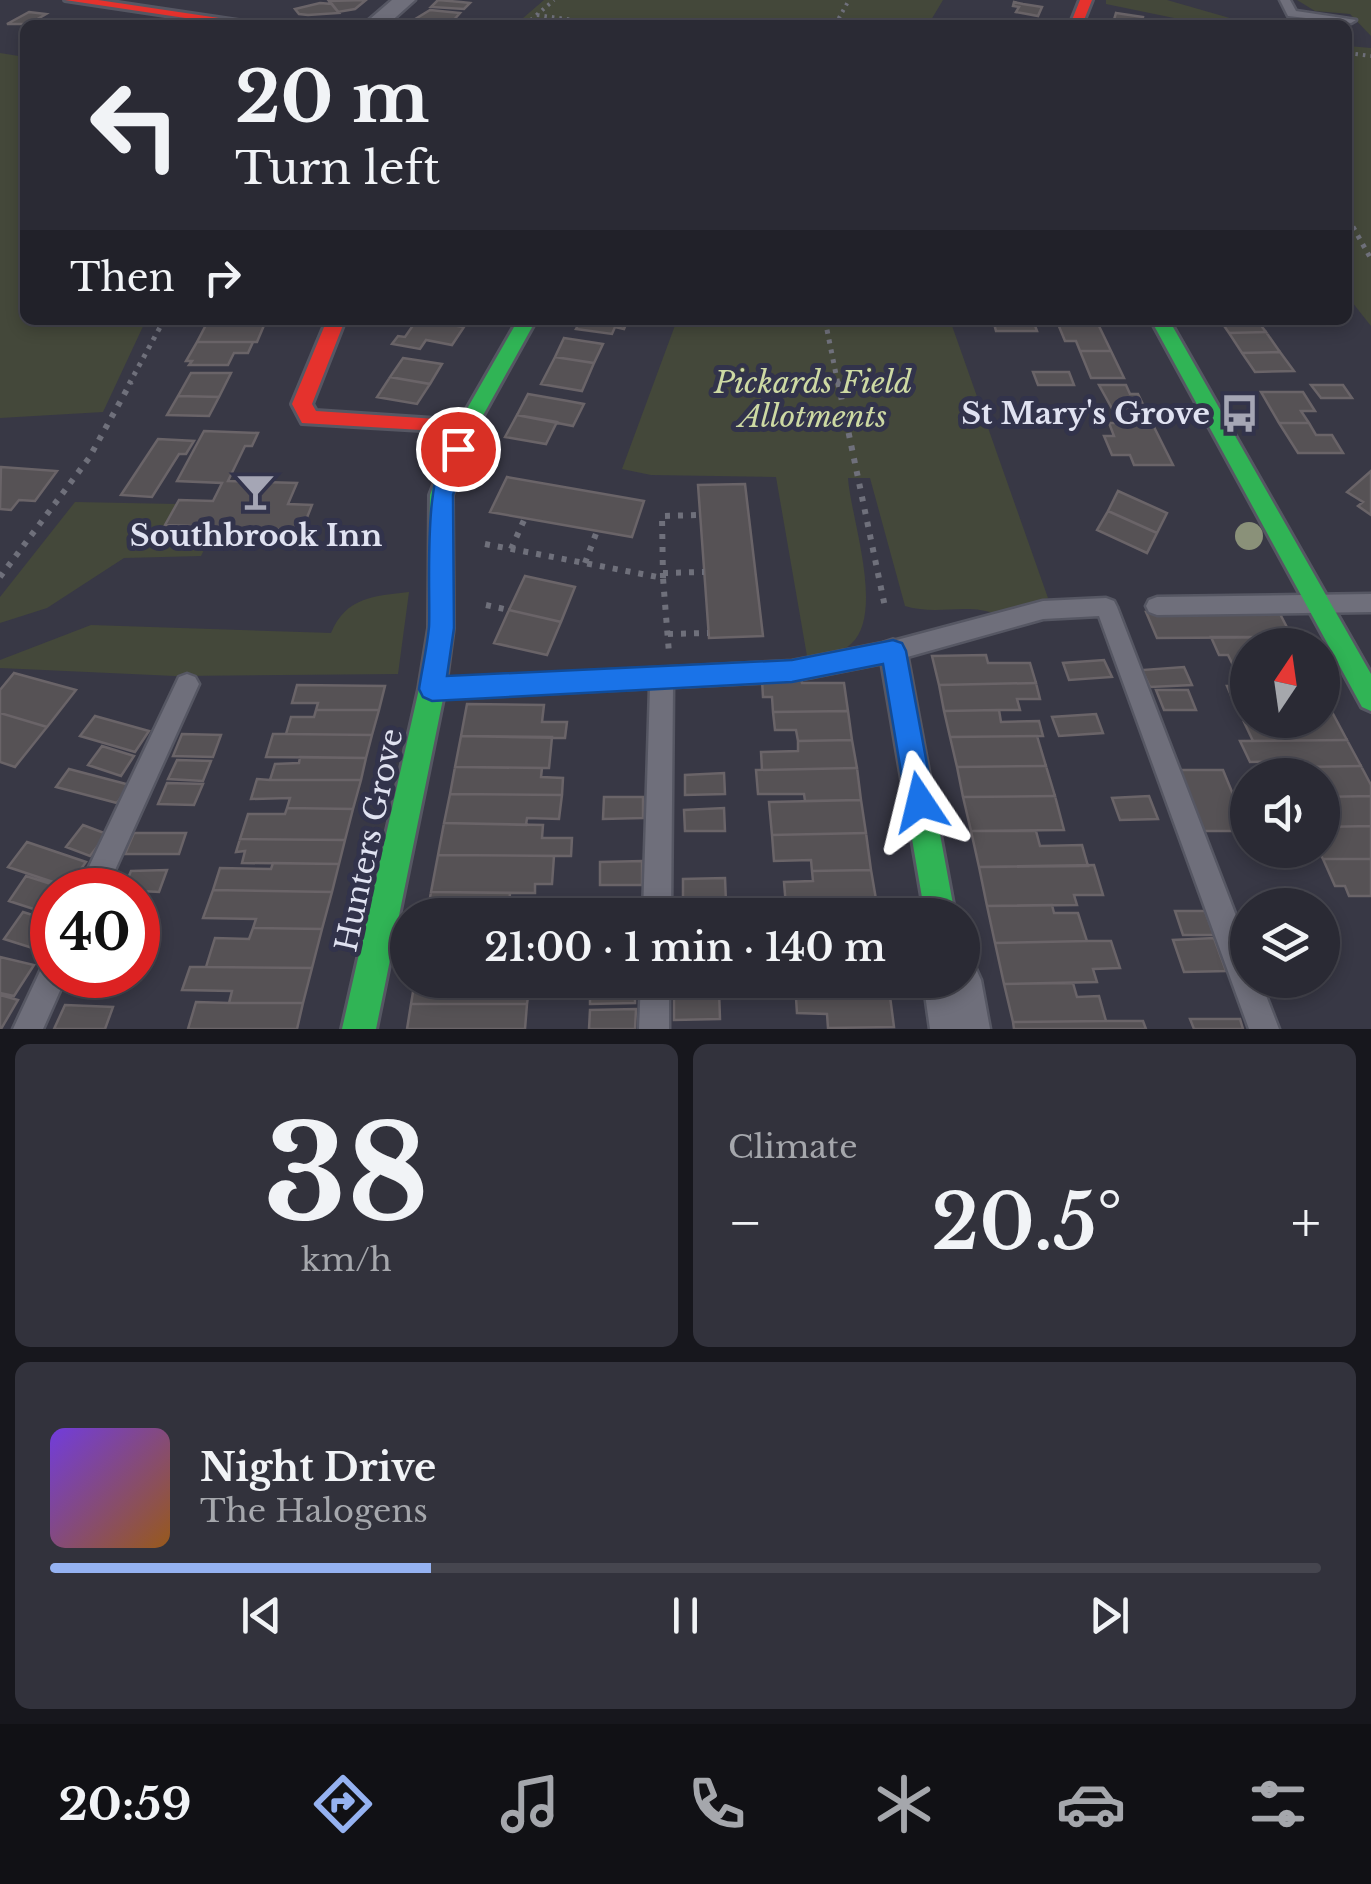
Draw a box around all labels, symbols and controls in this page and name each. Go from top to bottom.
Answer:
text: 20 m [235,54,429,141]
icon: left [70,60,200,190]
text: Turn left [235,140,440,196]
icon: right [195,250,250,305]
text: Then [70,254,175,301]
park label: Pickards Field Allotments [713,364,912,435]
bus stop icon: St Mary's Grove [1219,392,1261,434]
place label: St Mary's Grove [961,395,1210,432]
pin [416,407,501,492]
icon: arrive [431,422,486,477]
bar icon: Southbrook Inn [235,470,277,512]
place label: Southbrook Inn [130,517,382,554]
north arrow [1230,628,1340,738]
map controls [1230,628,1340,998]
street label: Hunters Grove [327,725,411,955]
position arrow [868,750,972,854]
button: sound [1230,758,1340,868]
speed limit sign: 40 [30,868,160,998]
button: layers [1230,888,1340,998]
text: 21:00 · 1 min · 140 m [484,924,886,971]
text: 38 [264,1094,429,1255]
text: Climate [728,1127,857,1167]
text: 20.5° [931,1176,1122,1269]
text: − [728,1189,763,1257]
text: + [1291,1189,1321,1257]
text: km/h [301,1240,392,1280]
text: Night Drive [200,1444,436,1491]
text: The Halogens [200,1491,428,1531]
icon: previous [234,1588,289,1643]
icon: pause [658,1588,713,1643]
icon: next [1082,1588,1137,1643]
icon: directions [308,1769,378,1839]
icon: music [495,1769,565,1839]
icon: phone [682,1769,752,1839]
icon: climate [869,1769,939,1839]
icon: car [1056,1769,1126,1839]
icon: filters [1243,1769,1313,1839]
text: 20:59 [58,1776,192,1832]

